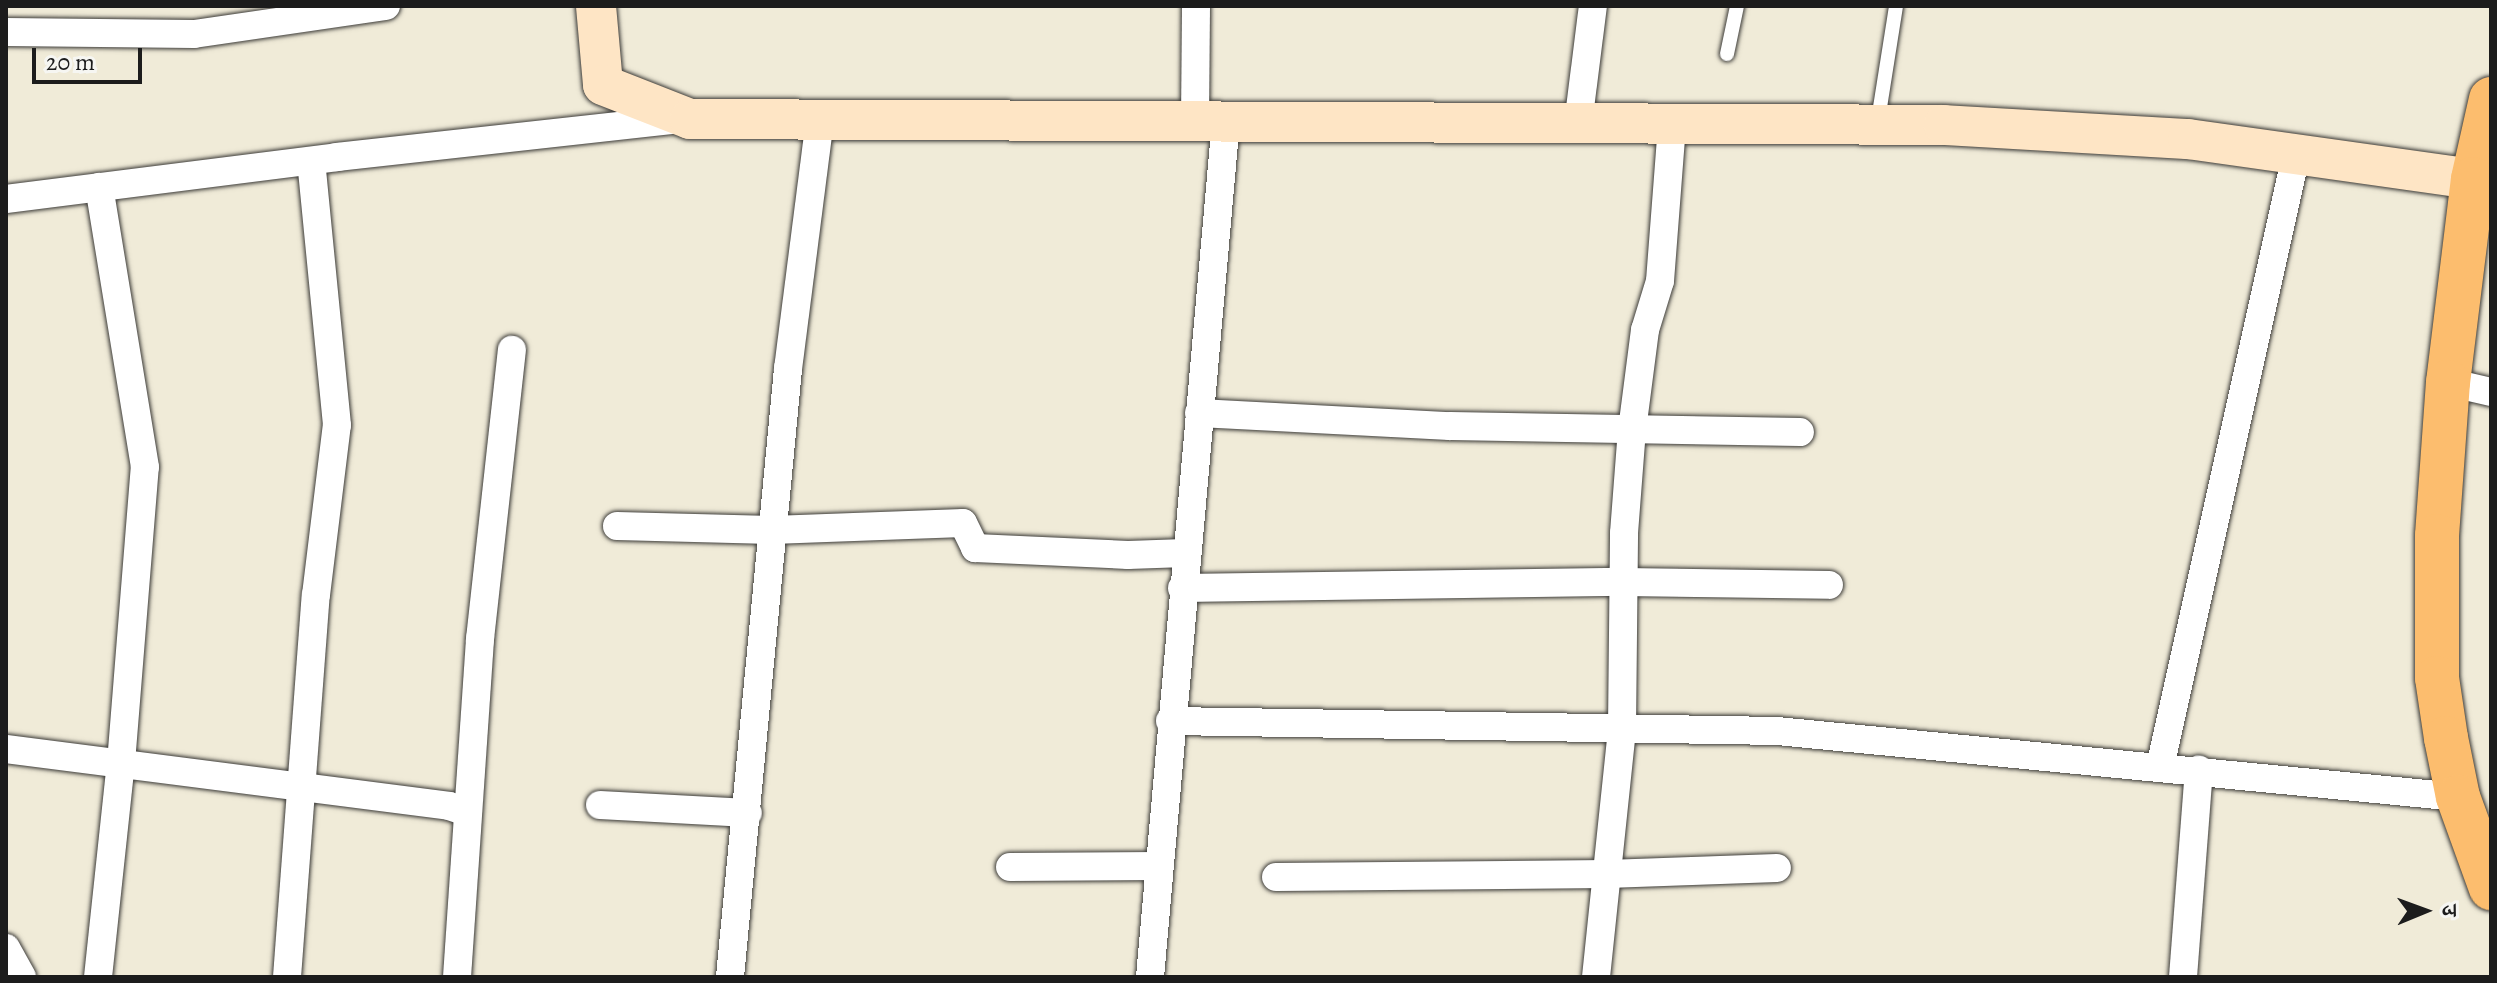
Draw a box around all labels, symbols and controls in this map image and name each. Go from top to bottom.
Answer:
scale bar [36,32,146,82]
text: 20 m [46,46,95,78]
north arrow [2385,871,2465,951]
text: उ [2434,905,2464,916]

